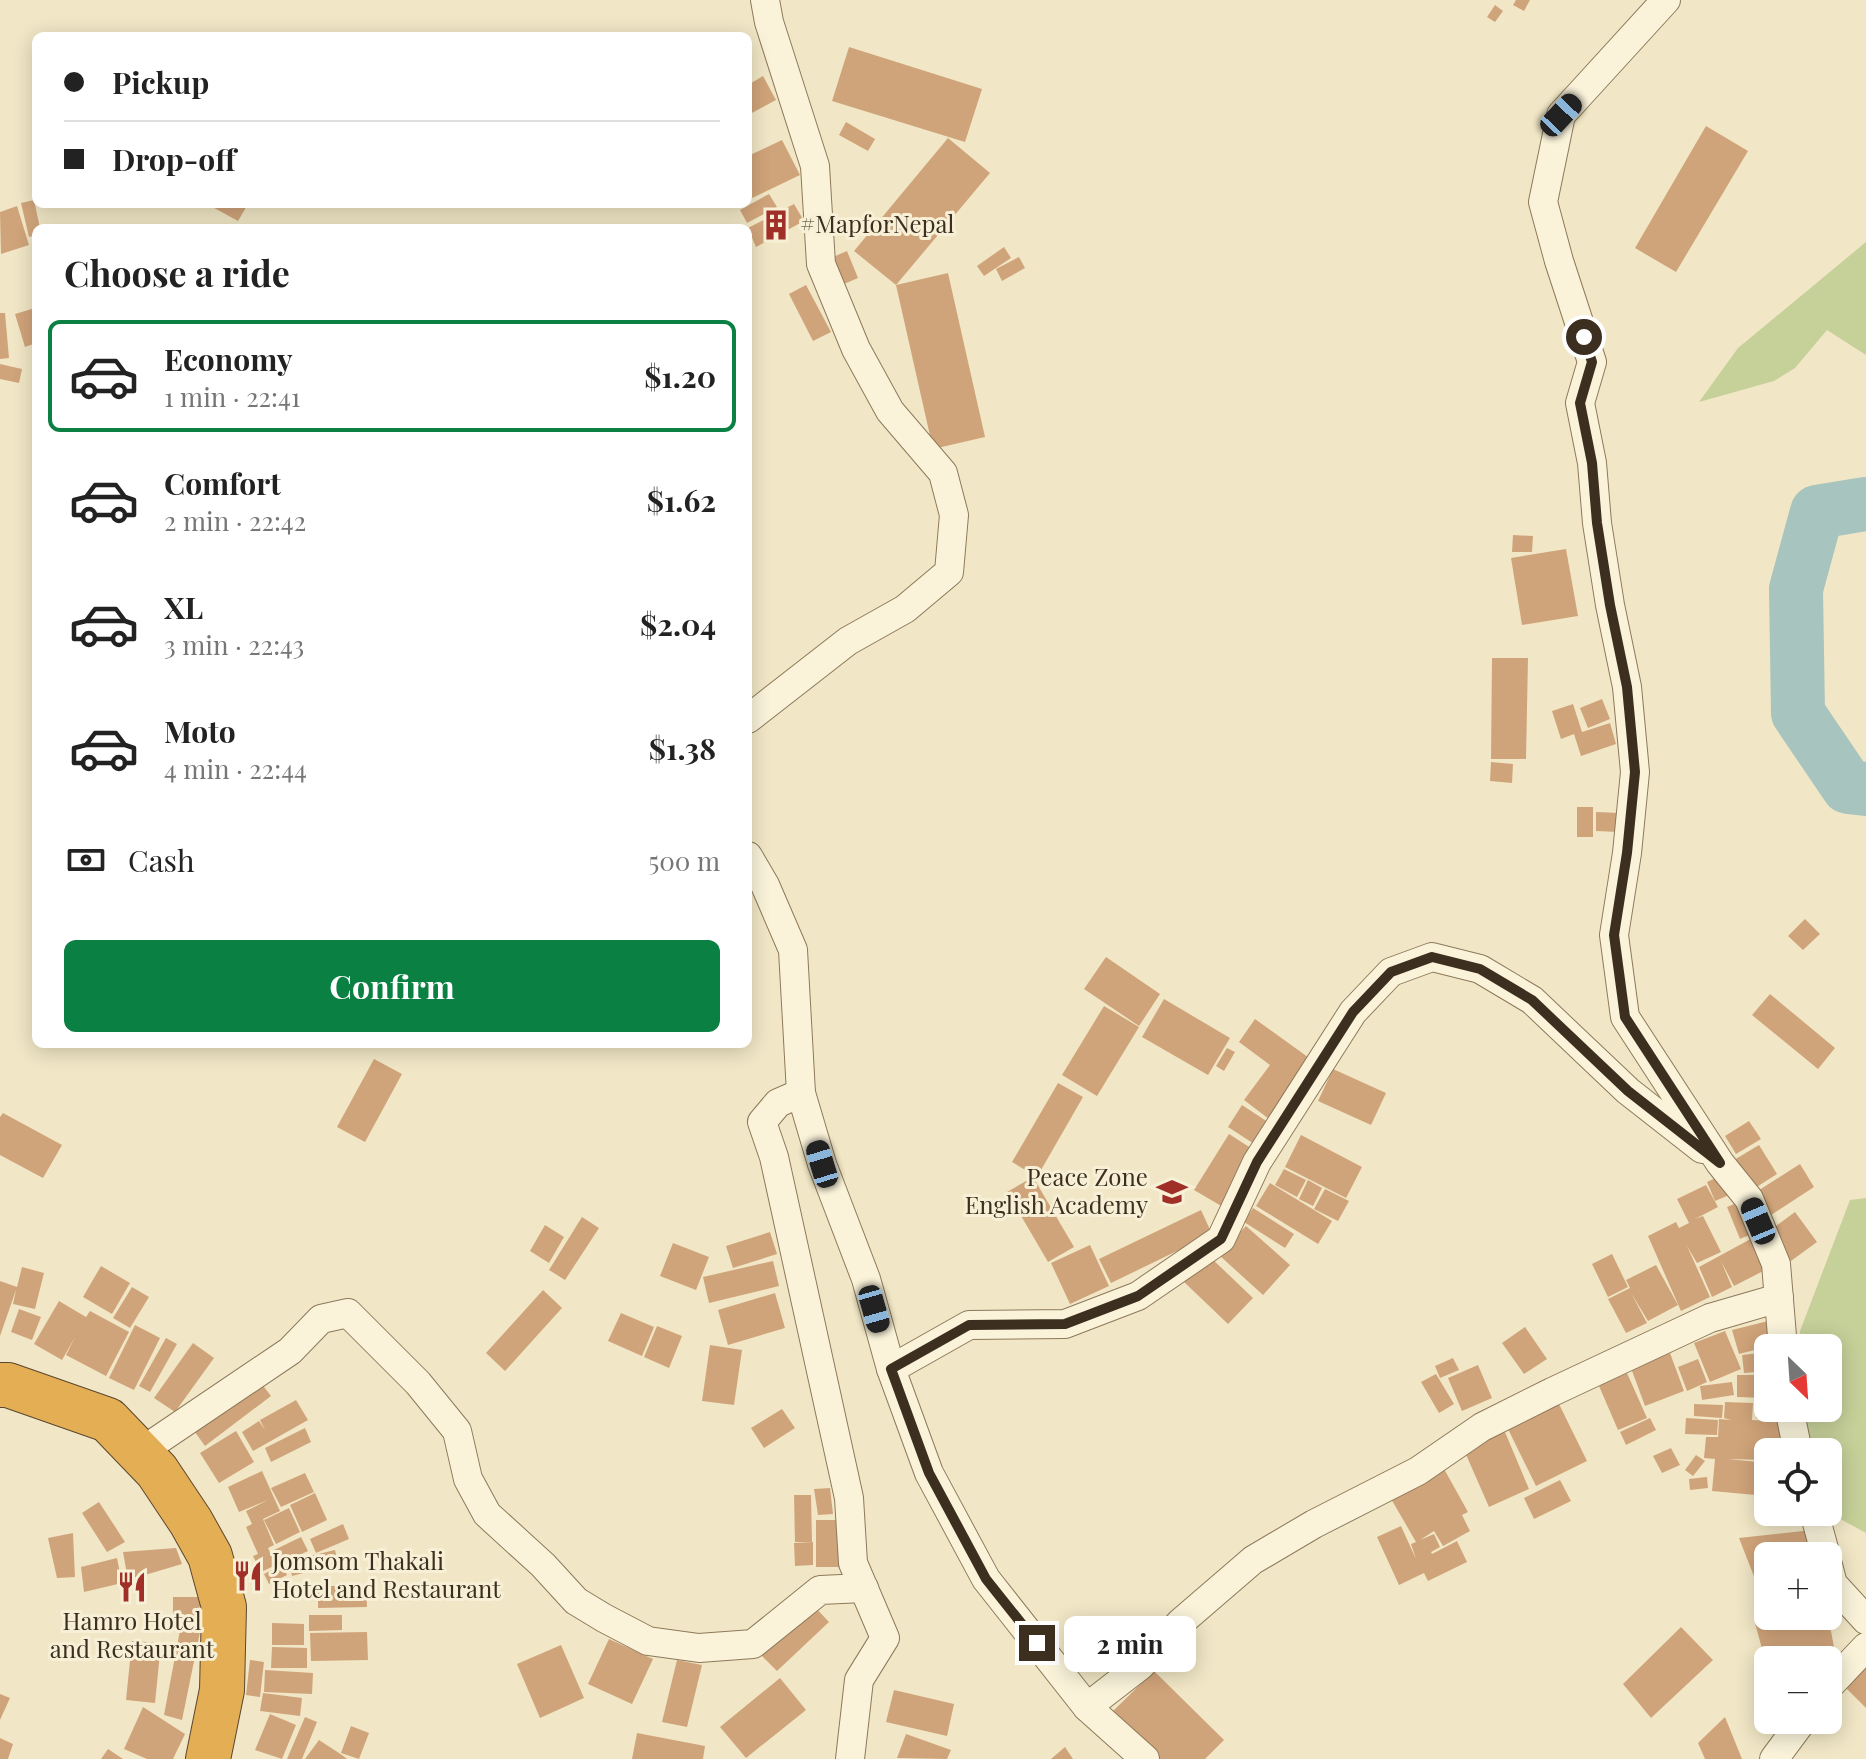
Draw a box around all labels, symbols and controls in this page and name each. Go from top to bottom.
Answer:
text: Pickup [112,62,209,102]
car [1536,89,1586,141]
text: Drop-off [112,139,236,179]
place label: #MapforNepal [800,207,955,239]
building icon: #MapforNepal [759,208,793,242]
text: Choose a ride [64,248,290,296]
route start [1566,319,1602,355]
text: Economy [164,339,293,379]
icon: car [68,340,140,412]
text: $1.20 [644,356,716,396]
text: 1 min · 22:41 [164,379,300,414]
text: Comfort [164,463,281,503]
icon: car [68,464,140,536]
text: $1.62 [647,480,716,520]
text: 2 min · 22:42 [164,503,306,538]
text: XL [164,587,203,627]
icon: car [68,588,140,660]
text: $2.04 [640,604,716,644]
text: 3 min · 22:43 [164,627,304,662]
text: Moto [164,711,236,751]
icon: car [68,712,140,784]
text: $1.38 [649,728,716,768]
text: 4 min · 22:44 [164,751,307,786]
icon: cash [64,838,108,882]
text: Cash [128,840,195,880]
text: 500 m [648,843,720,878]
button: Confirm [64,940,720,1032]
car [804,1138,840,1190]
place label: Peace Zone English Academy [965,1160,1148,1220]
school or university icon: Peace Zone English Academy [1155,1175,1189,1209]
car [1738,1194,1778,1248]
car [856,1283,892,1335]
north arrow [1754,1334,1842,1422]
map controls [1754,1334,1842,1734]
button: locate [1754,1438,1842,1526]
button: + [1754,1542,1842,1630]
place label: Jomsom Thakali Hotel and Restaurant [271,1544,501,1604]
restaurant icon: Jomsom Thakali Hotel and Restaurant [231,1559,265,1593]
restaurant icon: Hamro Hotel and Restaurant [115,1570,149,1604]
place label: Hamro Hotel and Restaurant [50,1604,215,1664]
callout: 2 min [1065,1615,1197,1671]
route end [1019,1625,1055,1661]
text: 2 min [1096,1626,1164,1661]
button: − [1754,1646,1842,1734]

